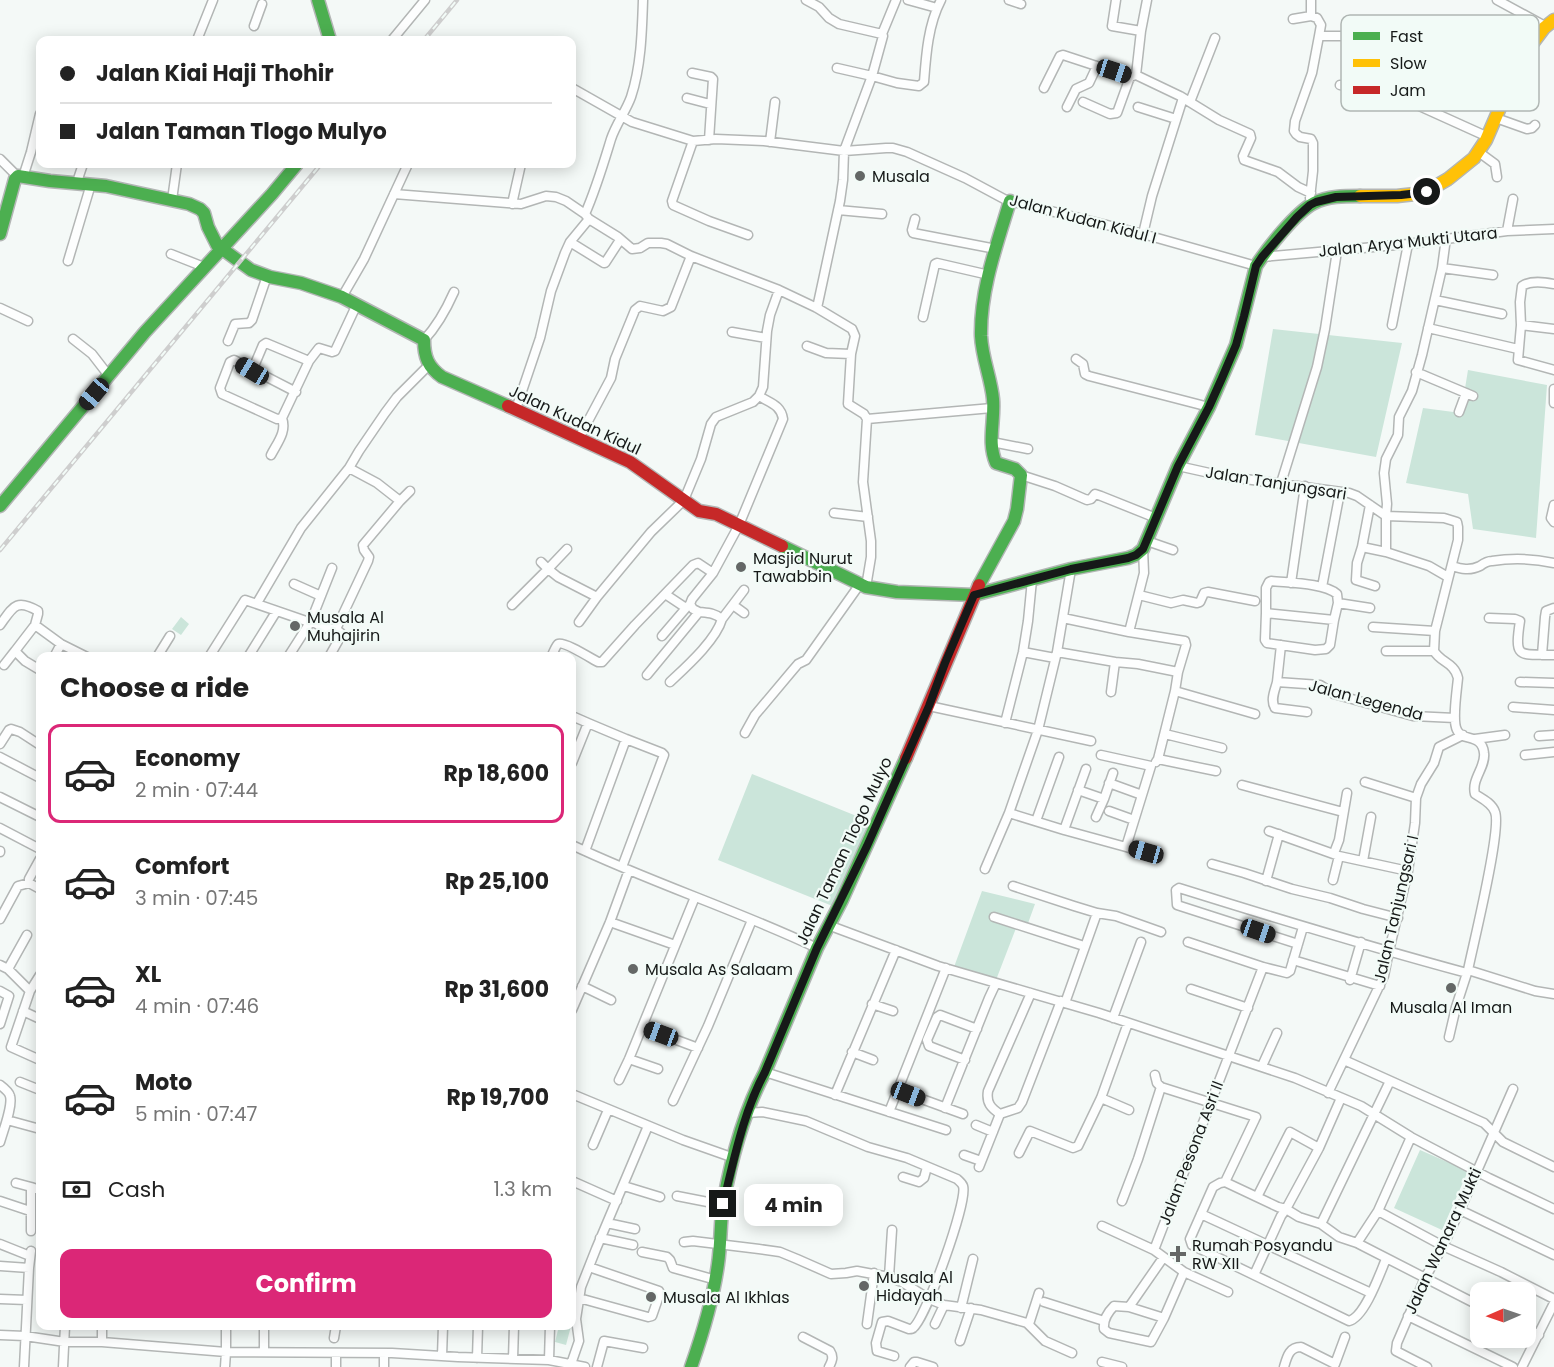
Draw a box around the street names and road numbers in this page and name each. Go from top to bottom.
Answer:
street label: Jalan Kudan Kidul I [1007,188,1159,250]
street label: Jalan Arya Mukti Utara [1317,221,1499,263]
street label: Jalan Kudan Kidul [505,379,645,461]
street label: Jalan Tanjungsari [1204,460,1348,506]
street label: Jalan Legenda [1306,674,1426,726]
street label: Jalan Taman Tlogo Mulyo [790,753,898,949]
street label: Jalan Tanjungsari I [1368,833,1424,985]
street label: Jalan Pesona Asri II [1153,1078,1229,1228]
street label: Jalan Wanara Mukti [1399,1164,1487,1318]

